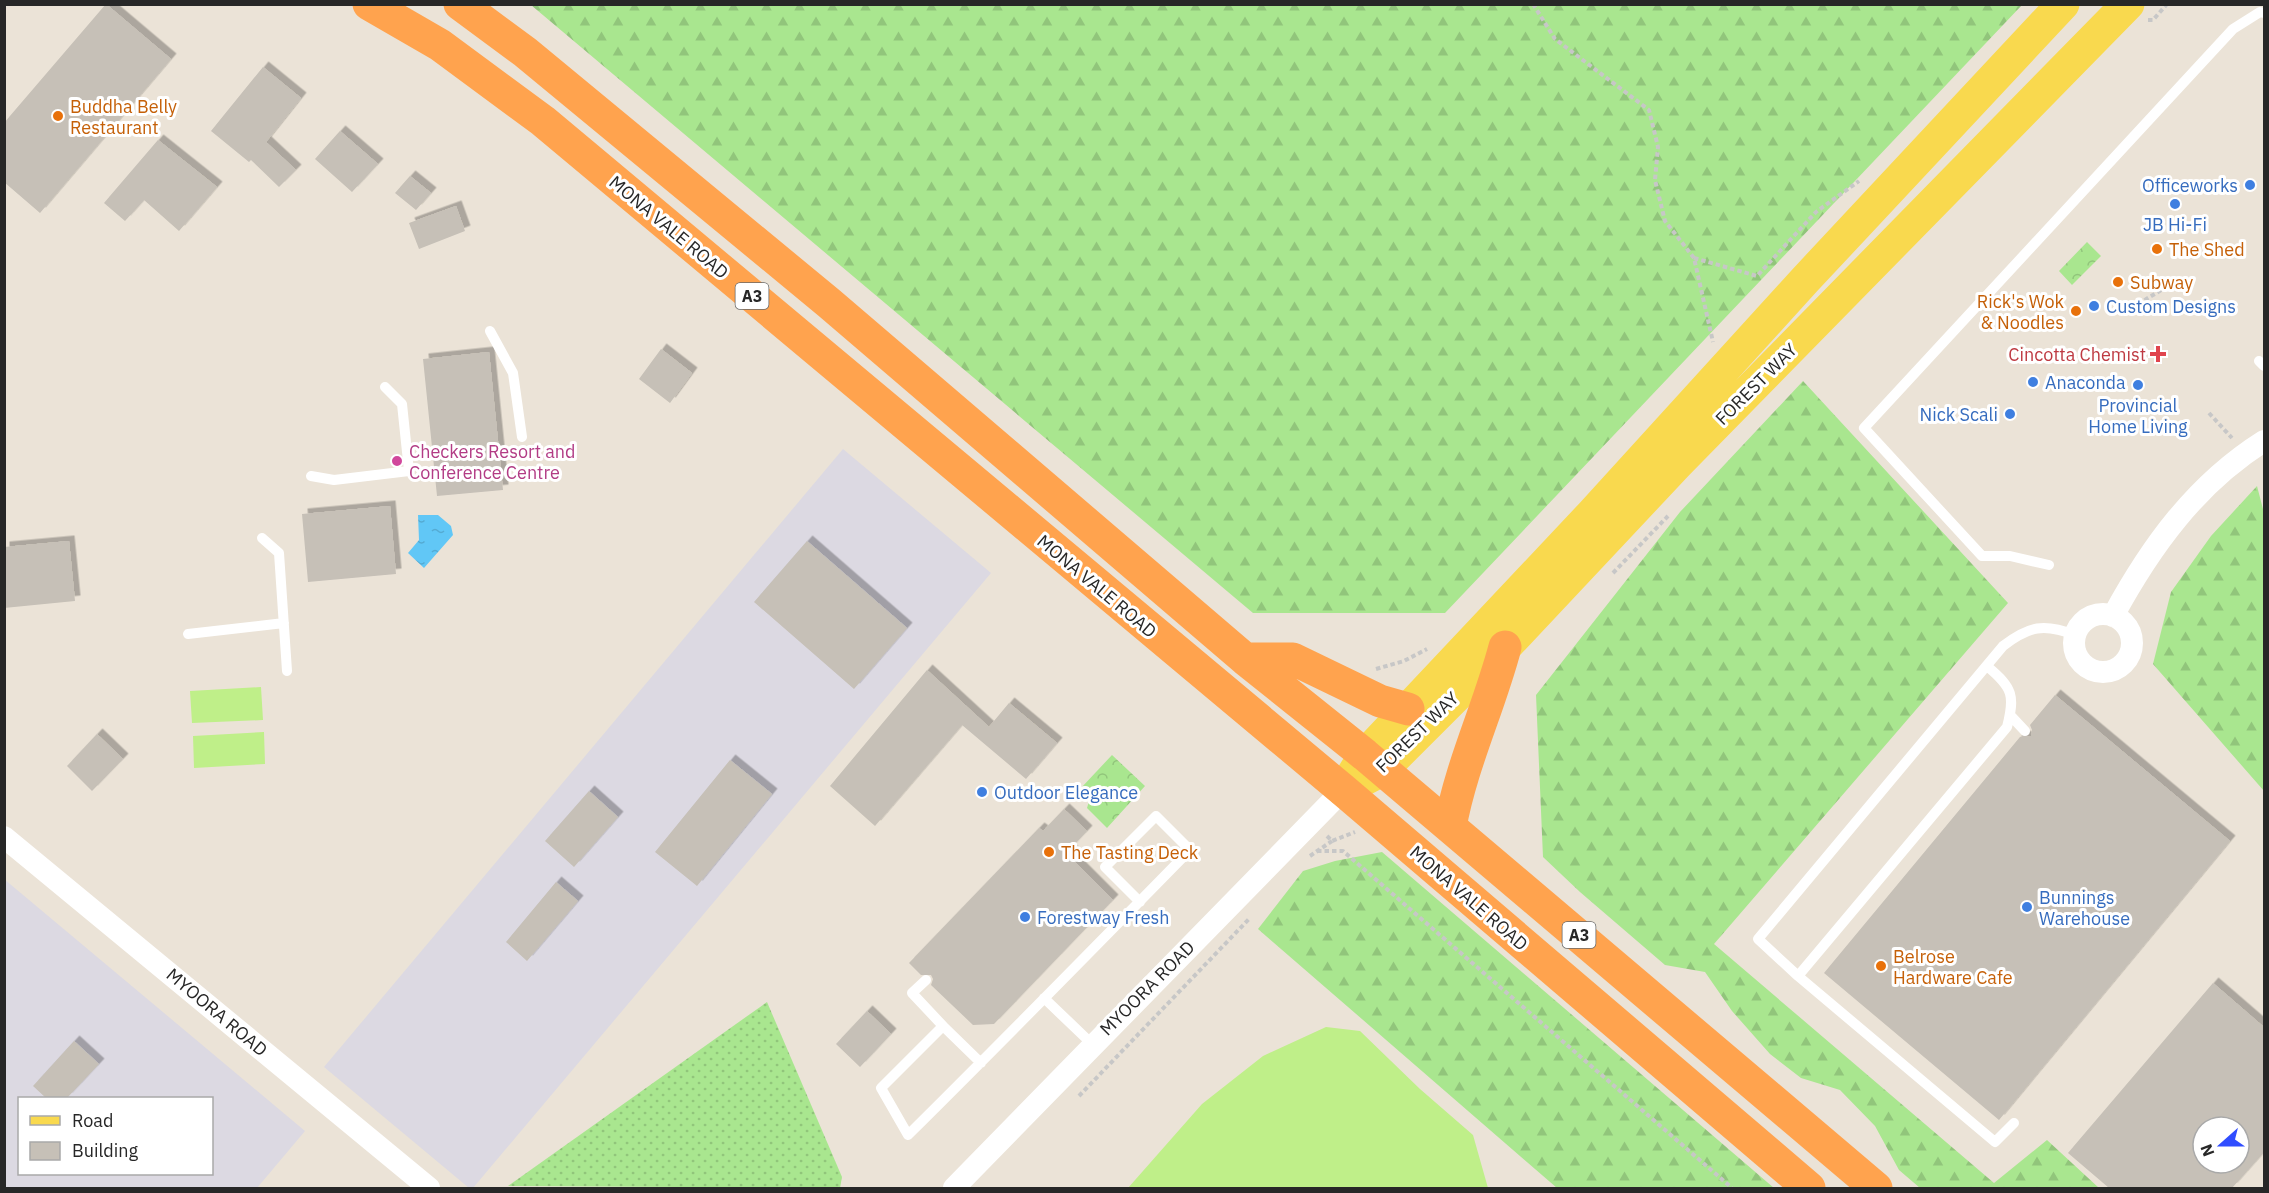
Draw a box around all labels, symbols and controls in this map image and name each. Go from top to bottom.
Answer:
place label: Buddha Belly Restaurant [70,95,177,139]
marker: Buddha Belly Restaurant [51,109,65,123]
street label: MONA VALE ROAD [605,170,733,284]
place label: Officeworks [2142,174,2238,197]
marker: Officeworks [2243,178,2257,192]
marker: JB Hi-Fi [2168,197,2182,211]
place label: JB Hi-Fi [2143,213,2207,236]
place label: The Shed [2169,238,2245,261]
marker: The Shed [2150,242,2164,256]
place label: Subway [2130,271,2193,294]
marker: Subway [2111,275,2125,289]
road number: A3 [736,283,768,309]
place label: Rick's Wok & Noodles [1977,290,2065,334]
place label: Custom Designs [2106,295,2236,318]
marker: Custom Designs [2087,299,2101,313]
marker: Rick's Wok & Noodles [2069,304,2083,318]
street label: FOREST WAY [1710,338,1802,430]
place label: Cincotta Chemist [2008,343,2146,366]
marker: Cincotta Chemist [2151,347,2165,361]
place label: Anaconda [2045,371,2126,394]
marker: Anaconda [2026,375,2040,389]
marker: Provincial Home Living [2131,378,2145,392]
place label: Provincial Home Living [2088,394,2188,438]
place label: Nick Scali [1919,403,1998,426]
marker: Nick Scali [2003,407,2017,421]
place label: Checkers Resort and Conference Centre [409,440,576,484]
marker: Checkers Resort and Conference Centre [390,454,404,468]
street label: MONA VALE ROAD [1033,529,1161,643]
street label: FOREST WAY [1371,687,1464,777]
place label: Outdoor Elegance [994,781,1138,804]
marker: Outdoor Elegance [975,785,989,799]
place label: The Tasting Deck [1061,841,1199,864]
street label: MONA VALE ROAD [1405,841,1533,955]
marker: The Tasting Deck [1042,845,1056,859]
place label: Bunnings Warehouse [2039,886,2130,930]
marker: Bunnings Warehouse [2020,900,2034,914]
place label: Forestway Fresh [1037,906,1170,929]
marker: Forestway Fresh [1018,910,1032,924]
road number: A3 [1562,922,1596,948]
street label: MYOORA ROAD [1095,936,1199,1040]
place label: Belrose Hardware Cafe [1893,945,2013,989]
marker: Belrose Hardware Cafe [1874,959,1888,973]
street label: MYOORA ROAD [162,963,272,1061]
legend [18,1097,213,1175]
text: Road [72,1109,113,1132]
north arrow [2191,1115,2251,1175]
text: Building [72,1139,139,1162]
text: N [2196,1141,2218,1159]

